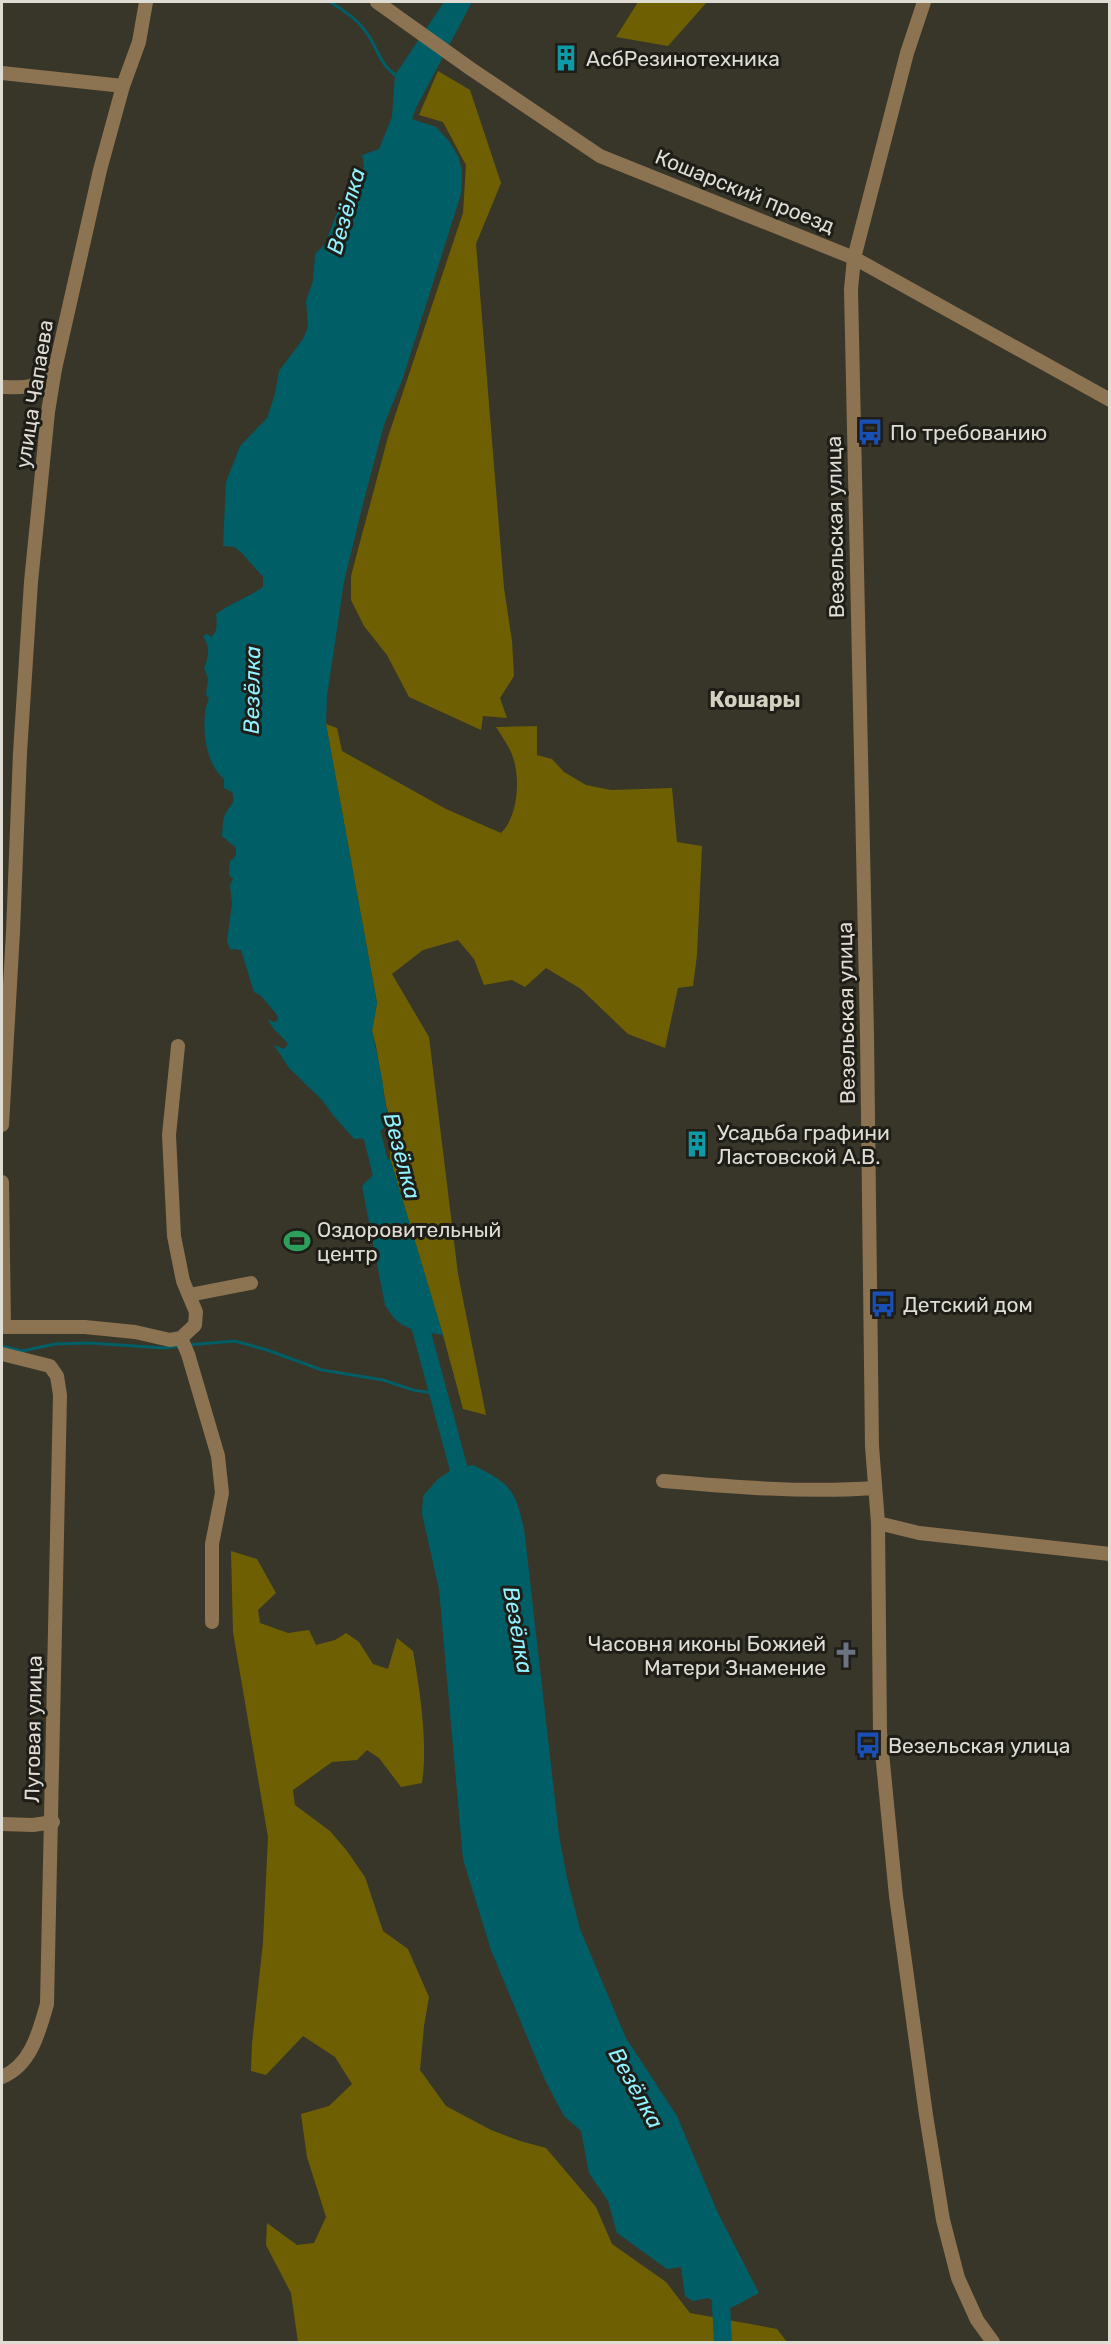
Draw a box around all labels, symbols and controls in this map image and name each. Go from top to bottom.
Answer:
building icon: АсбРезинотехника [551,43,581,73]
place label: АсбРезинотехника [586,46,780,71]
street label: Кошарский проезд [652,144,838,238]
water label: Везёлка [321,165,371,257]
street label: улица Чапаева [10,318,58,470]
bus stop icon: По требованию [855,417,885,447]
place label: По требованию [890,420,1047,445]
street label: Везельская улица [821,436,849,618]
water label: Везёлка [238,646,266,734]
district label: Кошары [709,686,801,713]
street label: Везельская улица [832,922,860,1104]
water label: Везёлка [378,1110,426,1202]
place label: Усадьба графини Ластовской А.В. [717,1120,890,1169]
building icon: Усадьба графини Ластовской А.В. [682,1129,712,1159]
place label: Оздоровительный центр [317,1217,501,1266]
sports icon: Оздоровительный центр [282,1226,312,1256]
bus stop icon: Детский дом [868,1289,898,1319]
place label: Детский дом [903,1292,1033,1317]
water label: Везёлка [497,1584,539,1676]
place label: Часовня иконы Божией Матери Знамение [588,1631,826,1680]
church icon: Часовня иконы Божией Матери Знамение [831,1640,861,1670]
street label: Луговая улица [19,1655,47,1803]
bus stop icon: Везельская улица [853,1730,883,1760]
place label: Везельская улица [888,1733,1070,1758]
water label: Везёлка [603,2043,669,2133]

